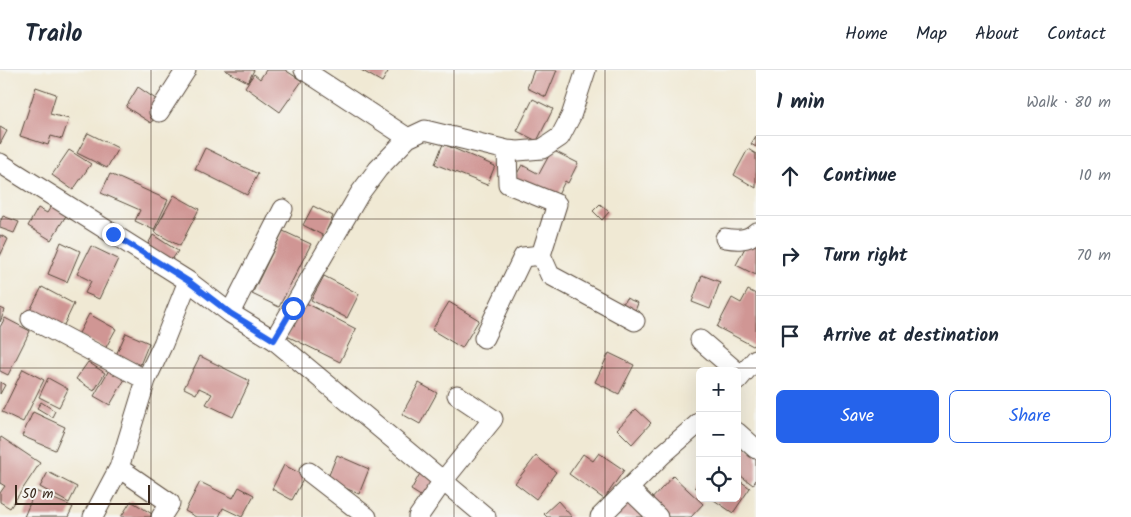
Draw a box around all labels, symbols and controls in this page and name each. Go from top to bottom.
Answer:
text: Trailo [25,15,83,54]
text: Home [845,20,888,49]
text: Map [916,20,947,49]
text: About [975,20,1019,49]
text: Contact [1047,20,1106,49]
text: 1 min [776,86,825,119]
text: Walk · 80 m [1026,90,1111,115]
text: Continue [823,161,896,191]
icon: ahead [776,162,804,190]
text: 10 m [1079,163,1111,188]
route end [102,223,125,246]
text: Turn right [823,241,908,271]
icon: right [776,242,804,270]
text: 70 m [1076,243,1111,268]
route start [282,297,305,320]
text: Arrive at destination [823,321,999,351]
icon: arrive [776,322,804,350]
map controls [696,367,741,502]
button: + [696,367,741,412]
button: Save [776,390,939,443]
button: Share [949,390,1111,443]
button: − [696,412,741,457]
button: locate [696,457,741,502]
scale bar [15,482,150,505]
text: 50 m [22,483,53,505]

